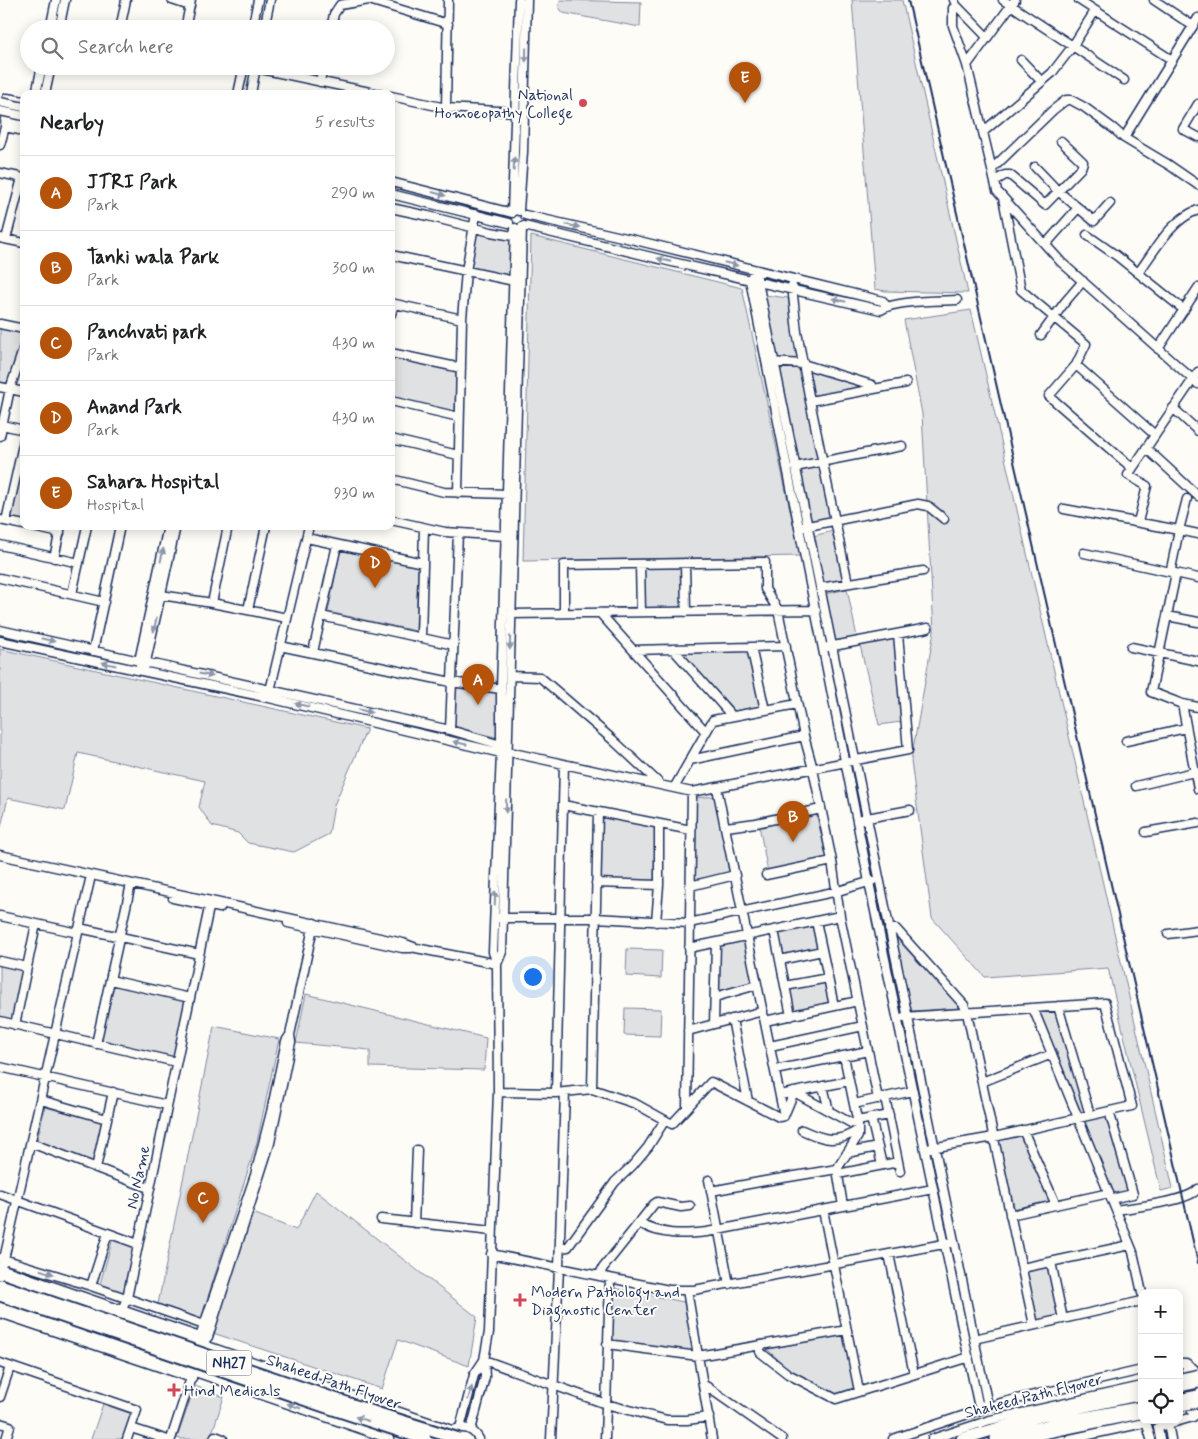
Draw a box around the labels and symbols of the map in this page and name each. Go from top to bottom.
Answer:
one-way arrow [522,47,530,63]
pin: E [729,62,761,103]
place label: National Homoeopathy College [435,85,573,125]
marker: National Homoeopathy College [577,97,589,109]
one-way arrow [510,156,518,172]
one-way arrow [431,190,446,198]
one-way arrow [565,222,580,230]
one-way arrow [656,256,671,264]
one-way arrow [723,260,738,268]
one-way arrow [832,296,847,304]
one-way arrow [158,547,166,562]
pin: D [359,547,391,588]
one-way arrow [151,618,159,633]
one-way arrow [506,636,514,652]
one-way arrow [40,637,56,645]
one-way arrow [100,659,116,667]
pin: A [462,664,494,705]
one-way arrow [199,672,215,680]
one-way arrow [294,701,309,709]
one-way arrow [357,707,372,715]
one-way arrow [452,739,467,747]
one-way arrow [502,798,510,814]
pin: B [777,801,809,842]
one-way arrow [491,890,499,906]
your location [520,964,546,990]
street label: No Name [121,1143,156,1211]
pin: C [187,1182,219,1223]
one-way arrow [39,1269,54,1277]
place label: Modern Pathology and Diagnostic Center [531,1282,680,1322]
marker: Modern Pathology and Diagnostic Center [513,1293,527,1307]
road number: NH27 [206,1350,252,1376]
street label: Shaheed Path Flyover [263,1350,404,1415]
street label: Shaheed Path Flyover [962,1369,1105,1424]
place label: Hind Medicals [184,1381,280,1402]
marker: Hind Medicals [168,1384,180,1396]
one-way arrow [466,1385,474,1400]
one-way arrow [286,1402,301,1410]
one-way arrow [354,1414,369,1422]

